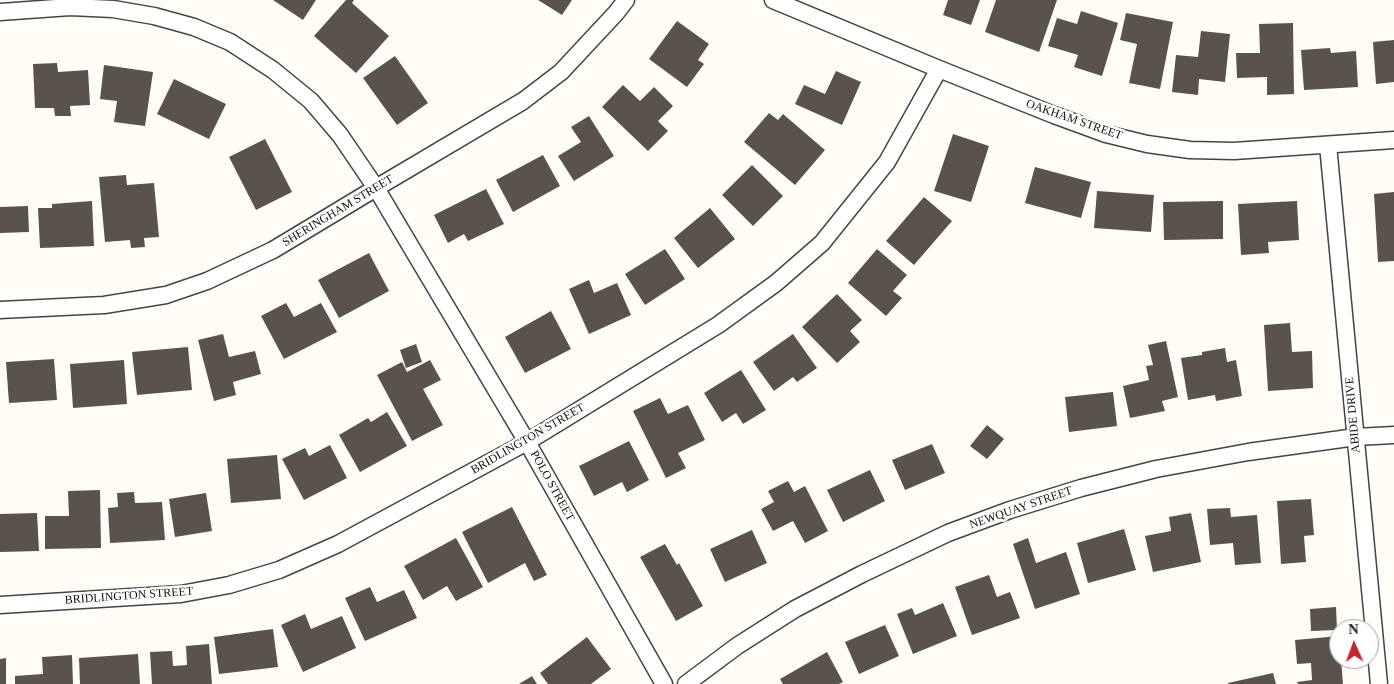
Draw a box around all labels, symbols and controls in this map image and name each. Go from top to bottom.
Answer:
street label: OAKHAM STREET [1024,97,1124,143]
street label: SHERINGHAM STREET [280,172,396,250]
street label: ABIDE DRIVE [1343,376,1363,454]
street label: BRIDLINGTON STREET [469,401,587,477]
street label: POLO STREET [527,448,577,524]
street label: NEWQUAY STREET [968,484,1074,532]
street label: BRIDLINGTON STREET [64,584,194,608]
north arrow [1329,619,1379,669]
text: N [1348,622,1359,637]

